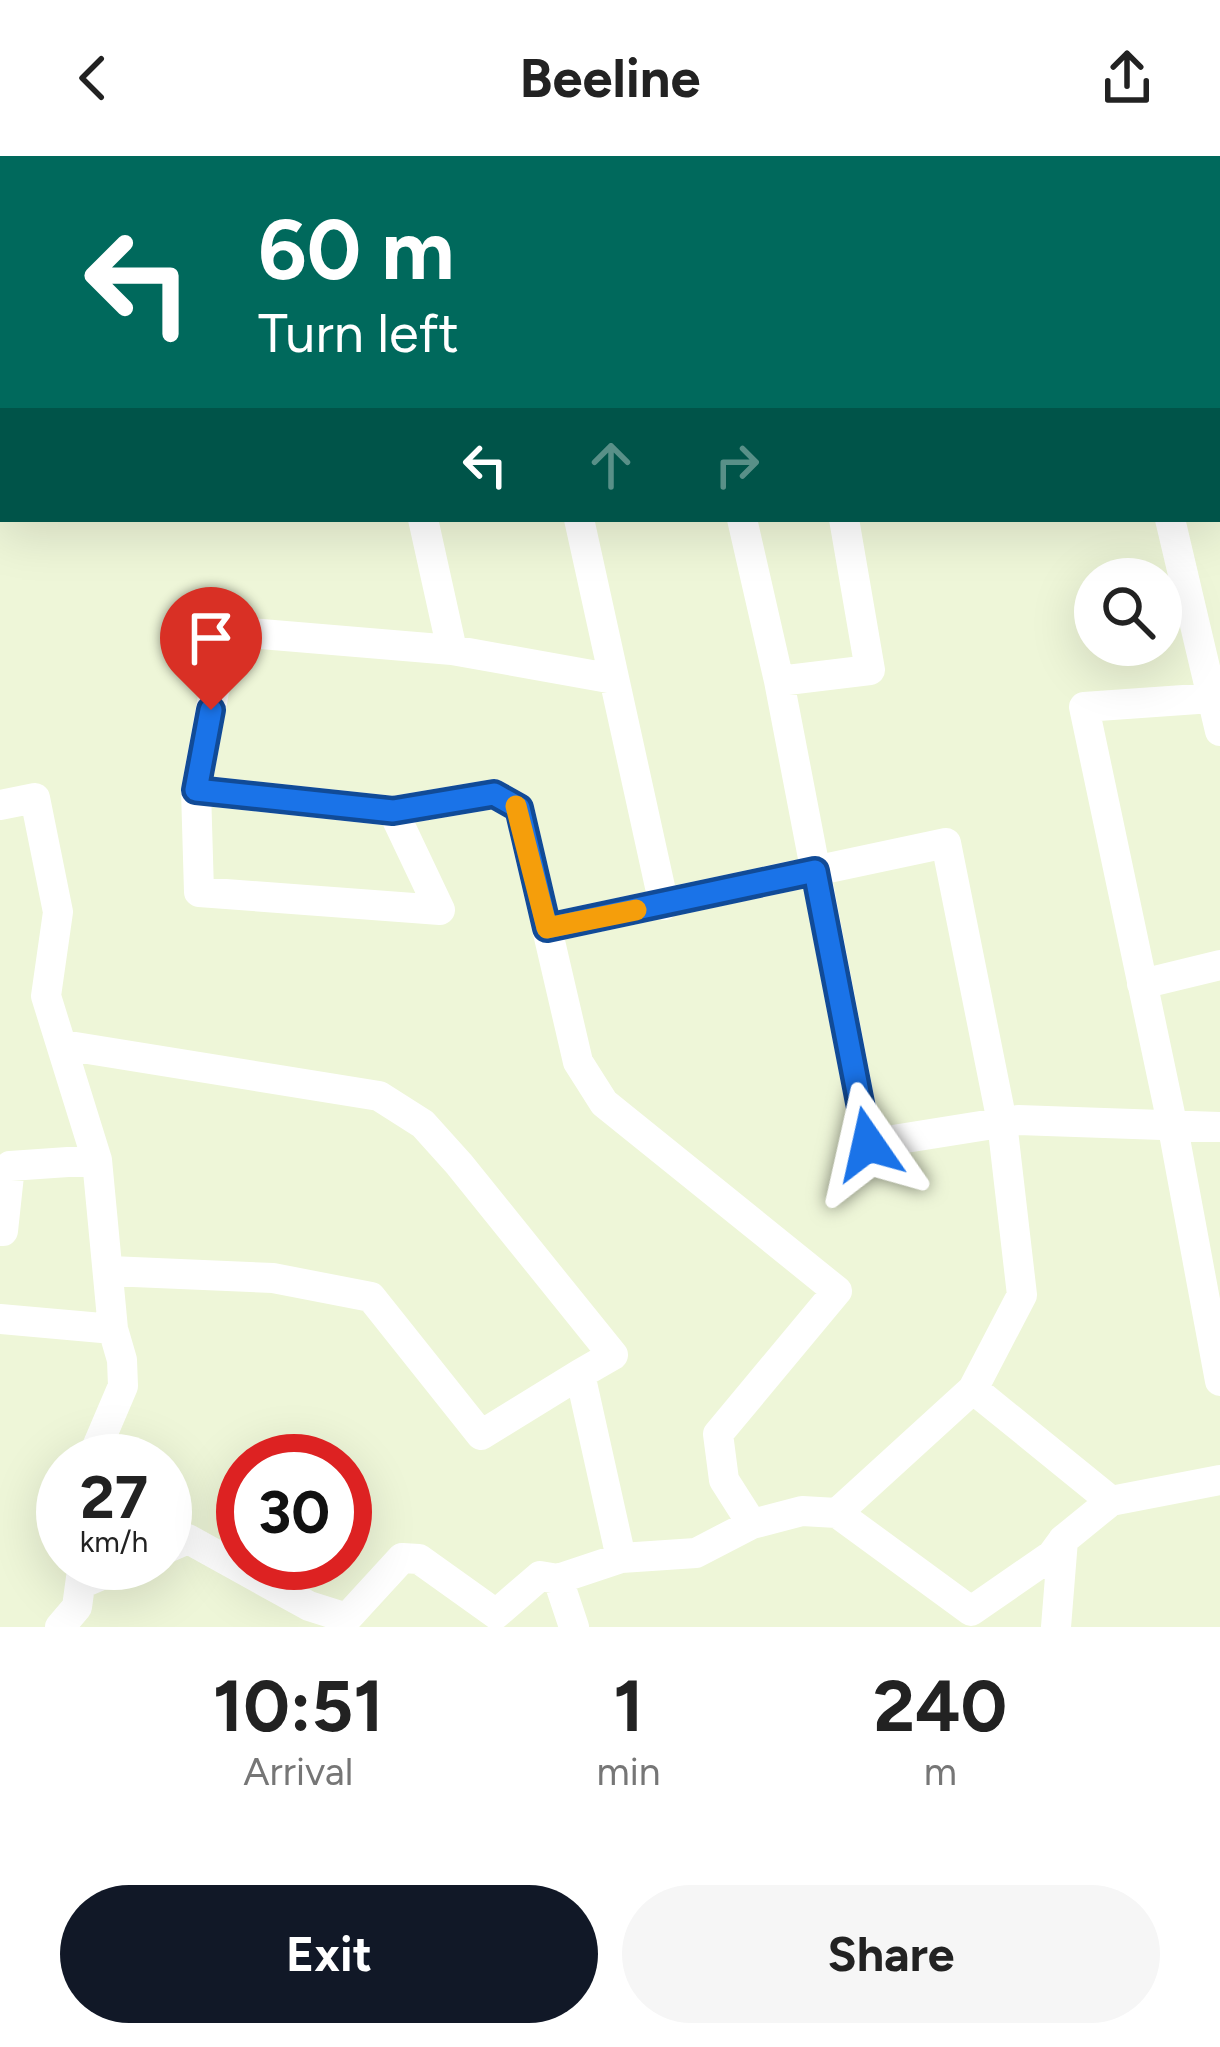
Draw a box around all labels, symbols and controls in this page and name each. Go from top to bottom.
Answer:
icon: back [60,45,126,111]
icon: share [1094,45,1160,111]
text: Beeline [520,46,700,111]
text: 60 m [258,199,454,300]
icon: left [60,204,216,360]
text: Turn left [258,301,459,366]
icon: left [452,432,518,498]
icon: ahead [578,432,644,498]
icon: right [704,432,770,498]
map controls [1074,558,1182,666]
button: search [1074,558,1182,666]
pin [160,587,262,710]
icon: arrive [178,605,244,671]
position arrow [805,1081,931,1207]
speed limit sign: 30 [216,1434,372,1590]
text: 27 [80,1461,148,1533]
text: km/h [80,1523,148,1560]
text: 10:51 [213,1663,384,1749]
text: 1 [613,1663,644,1749]
text: 240 [873,1663,1007,1749]
text: Arrival [243,1748,353,1795]
text: min [597,1748,661,1795]
text: m [924,1748,957,1795]
button: Exit [60,1885,598,2023]
button: Share [622,1885,1160,2023]

